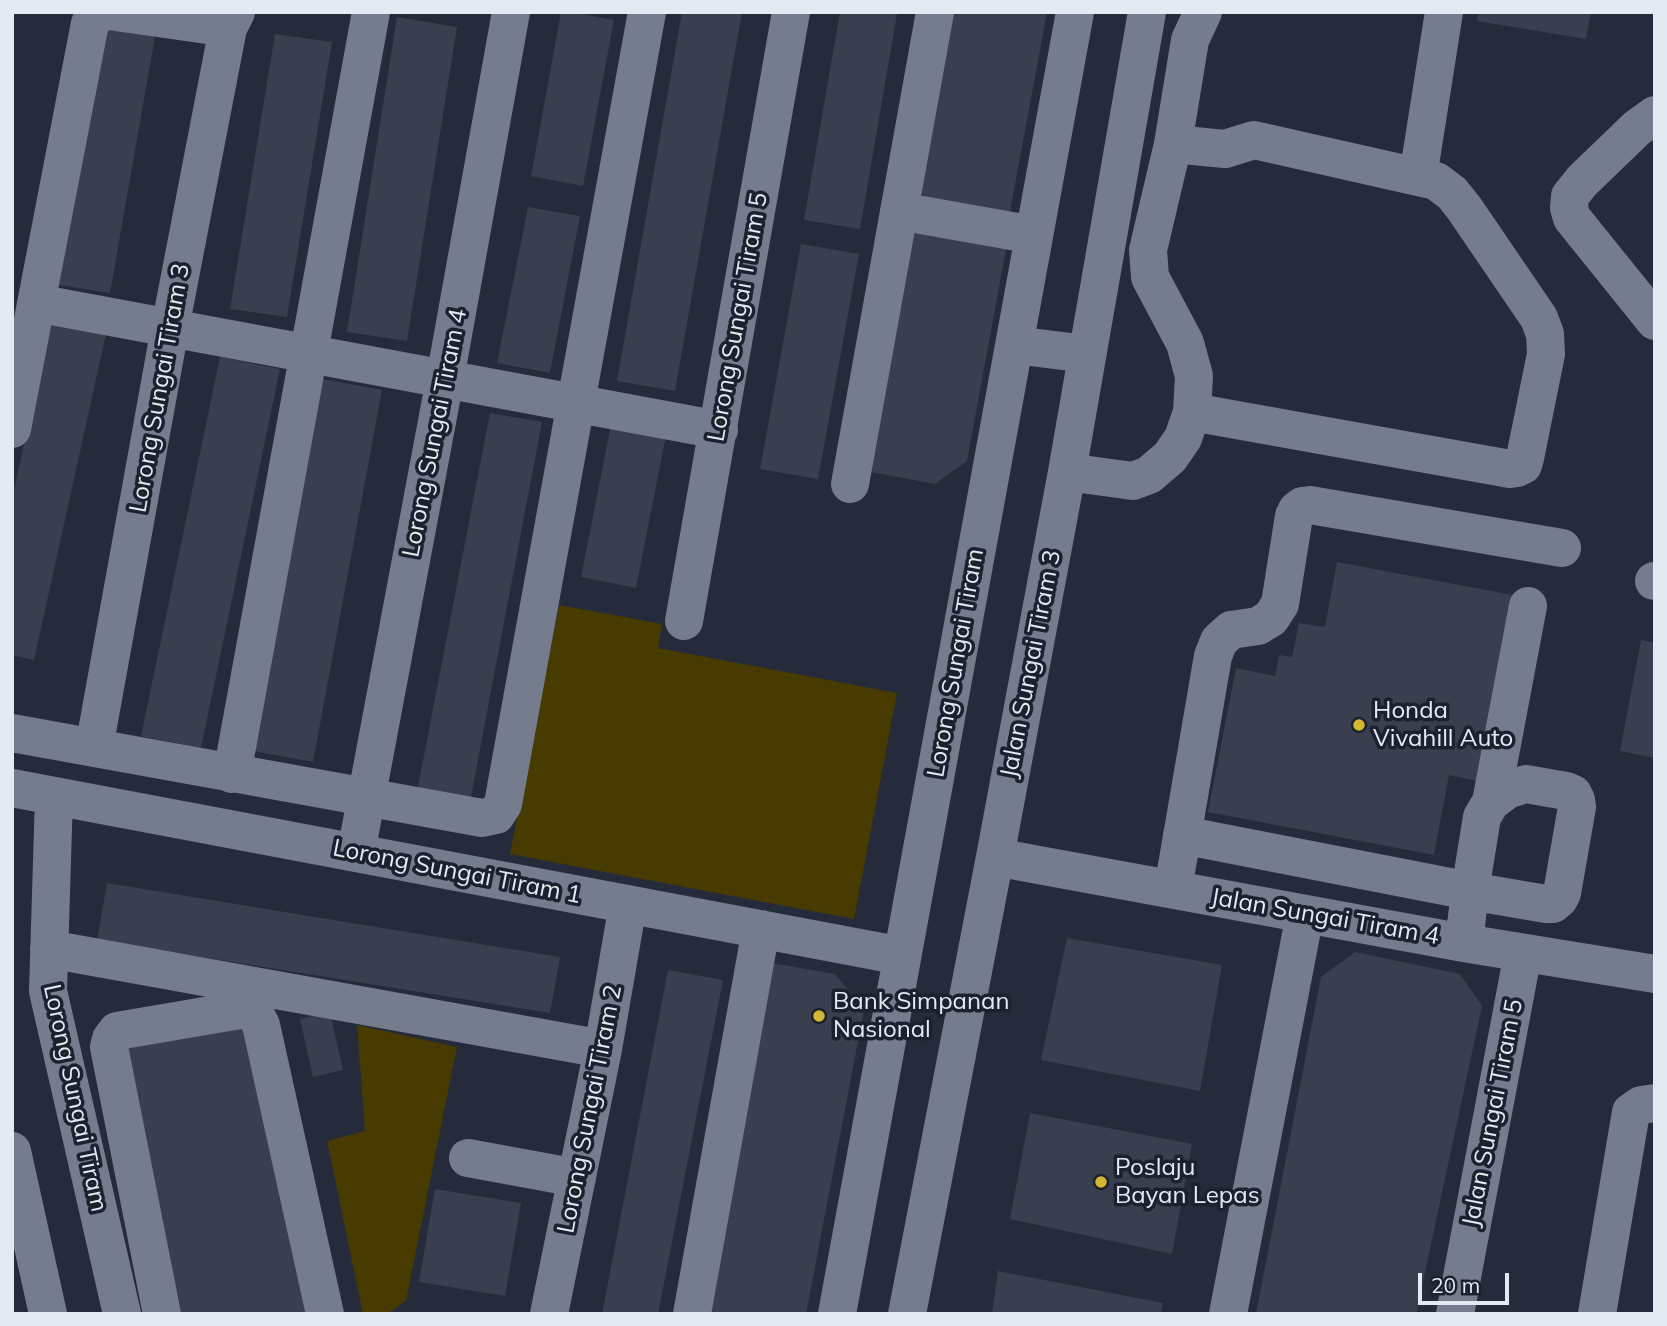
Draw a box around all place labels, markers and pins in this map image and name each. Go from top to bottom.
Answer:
place label: Honda Vivahill Auto [1373,697,1513,753]
marker: Honda Vivahill Auto [1351,717,1367,733]
place label: Bank Simpanan Nasional [833,988,1009,1044]
marker: Bank Simpanan Nasional [811,1008,827,1024]
place label: Poslaju Bayan Lepas [1115,1154,1260,1210]
marker: Poslaju Bayan Lepas [1093,1174,1109,1190]

